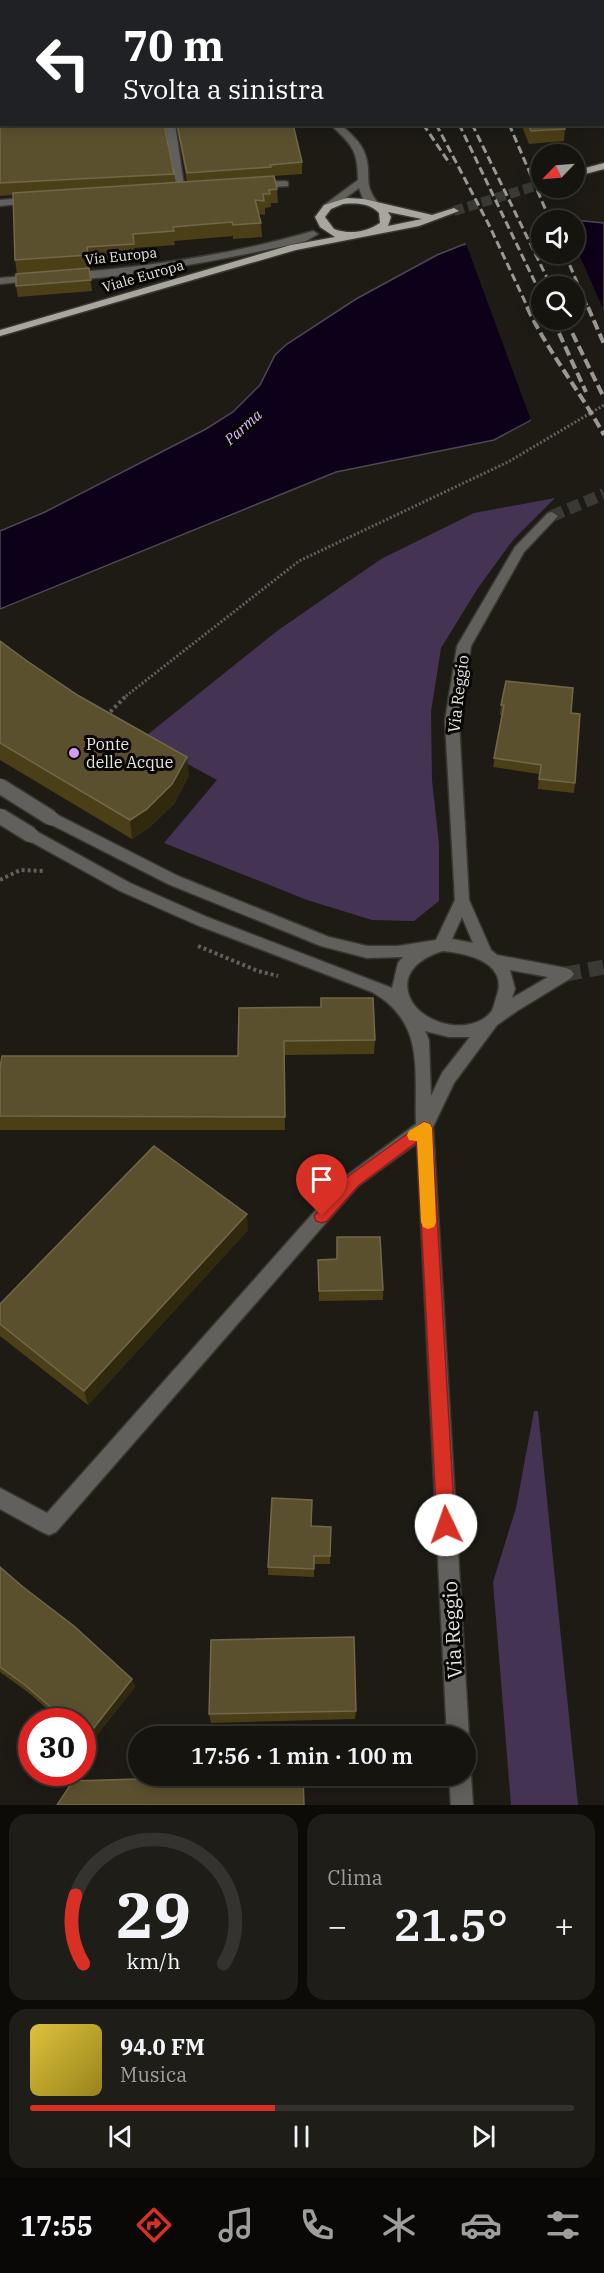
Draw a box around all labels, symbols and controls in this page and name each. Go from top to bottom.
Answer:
text: 70 m [123,18,224,73]
icon: left [24,24,102,102]
text: Svolta a sinistra [123,71,325,106]
north arrow [531,144,585,198]
map controls [531,144,585,330]
button: sound [531,210,585,264]
street label: Via Europa [84,243,158,269]
street label: Viale Europa [100,256,186,296]
button: search [531,276,585,330]
water label: Parma [220,405,266,449]
street label: Via Reggio [443,654,473,734]
place label: Ponte delle Acque [86,734,173,772]
marker: Ponte delle Acque [67,746,81,760]
pin [296,1154,347,1216]
icon: arrive [305,1163,338,1196]
position arrow [414,1493,478,1557]
street label: Via Reggio [436,1580,468,1680]
speed limit sign: 30 [18,1708,96,1786]
text: 17:56 · 1 min · 100 m [191,1741,413,1770]
text: Clima [328,1864,383,1891]
text: 29 [116,1874,191,1955]
text: 21.5° [393,1895,508,1953]
text: − [328,1904,347,1947]
text: + [554,1904,574,1947]
text: km/h [126,1947,180,1975]
text: 94.0 FM [120,2032,205,2061]
text: Musica [120,2061,187,2088]
icon: previous [104,2120,137,2153]
icon: pause [285,2120,318,2153]
icon: next [467,2120,500,2153]
icon: directions [133,2204,175,2246]
icon: music [215,2204,257,2246]
icon: phone [296,2204,338,2246]
icon: climate [378,2204,420,2246]
icon: car [460,2204,502,2246]
icon: filters [542,2204,584,2246]
text: 17:55 [20,2208,93,2243]

